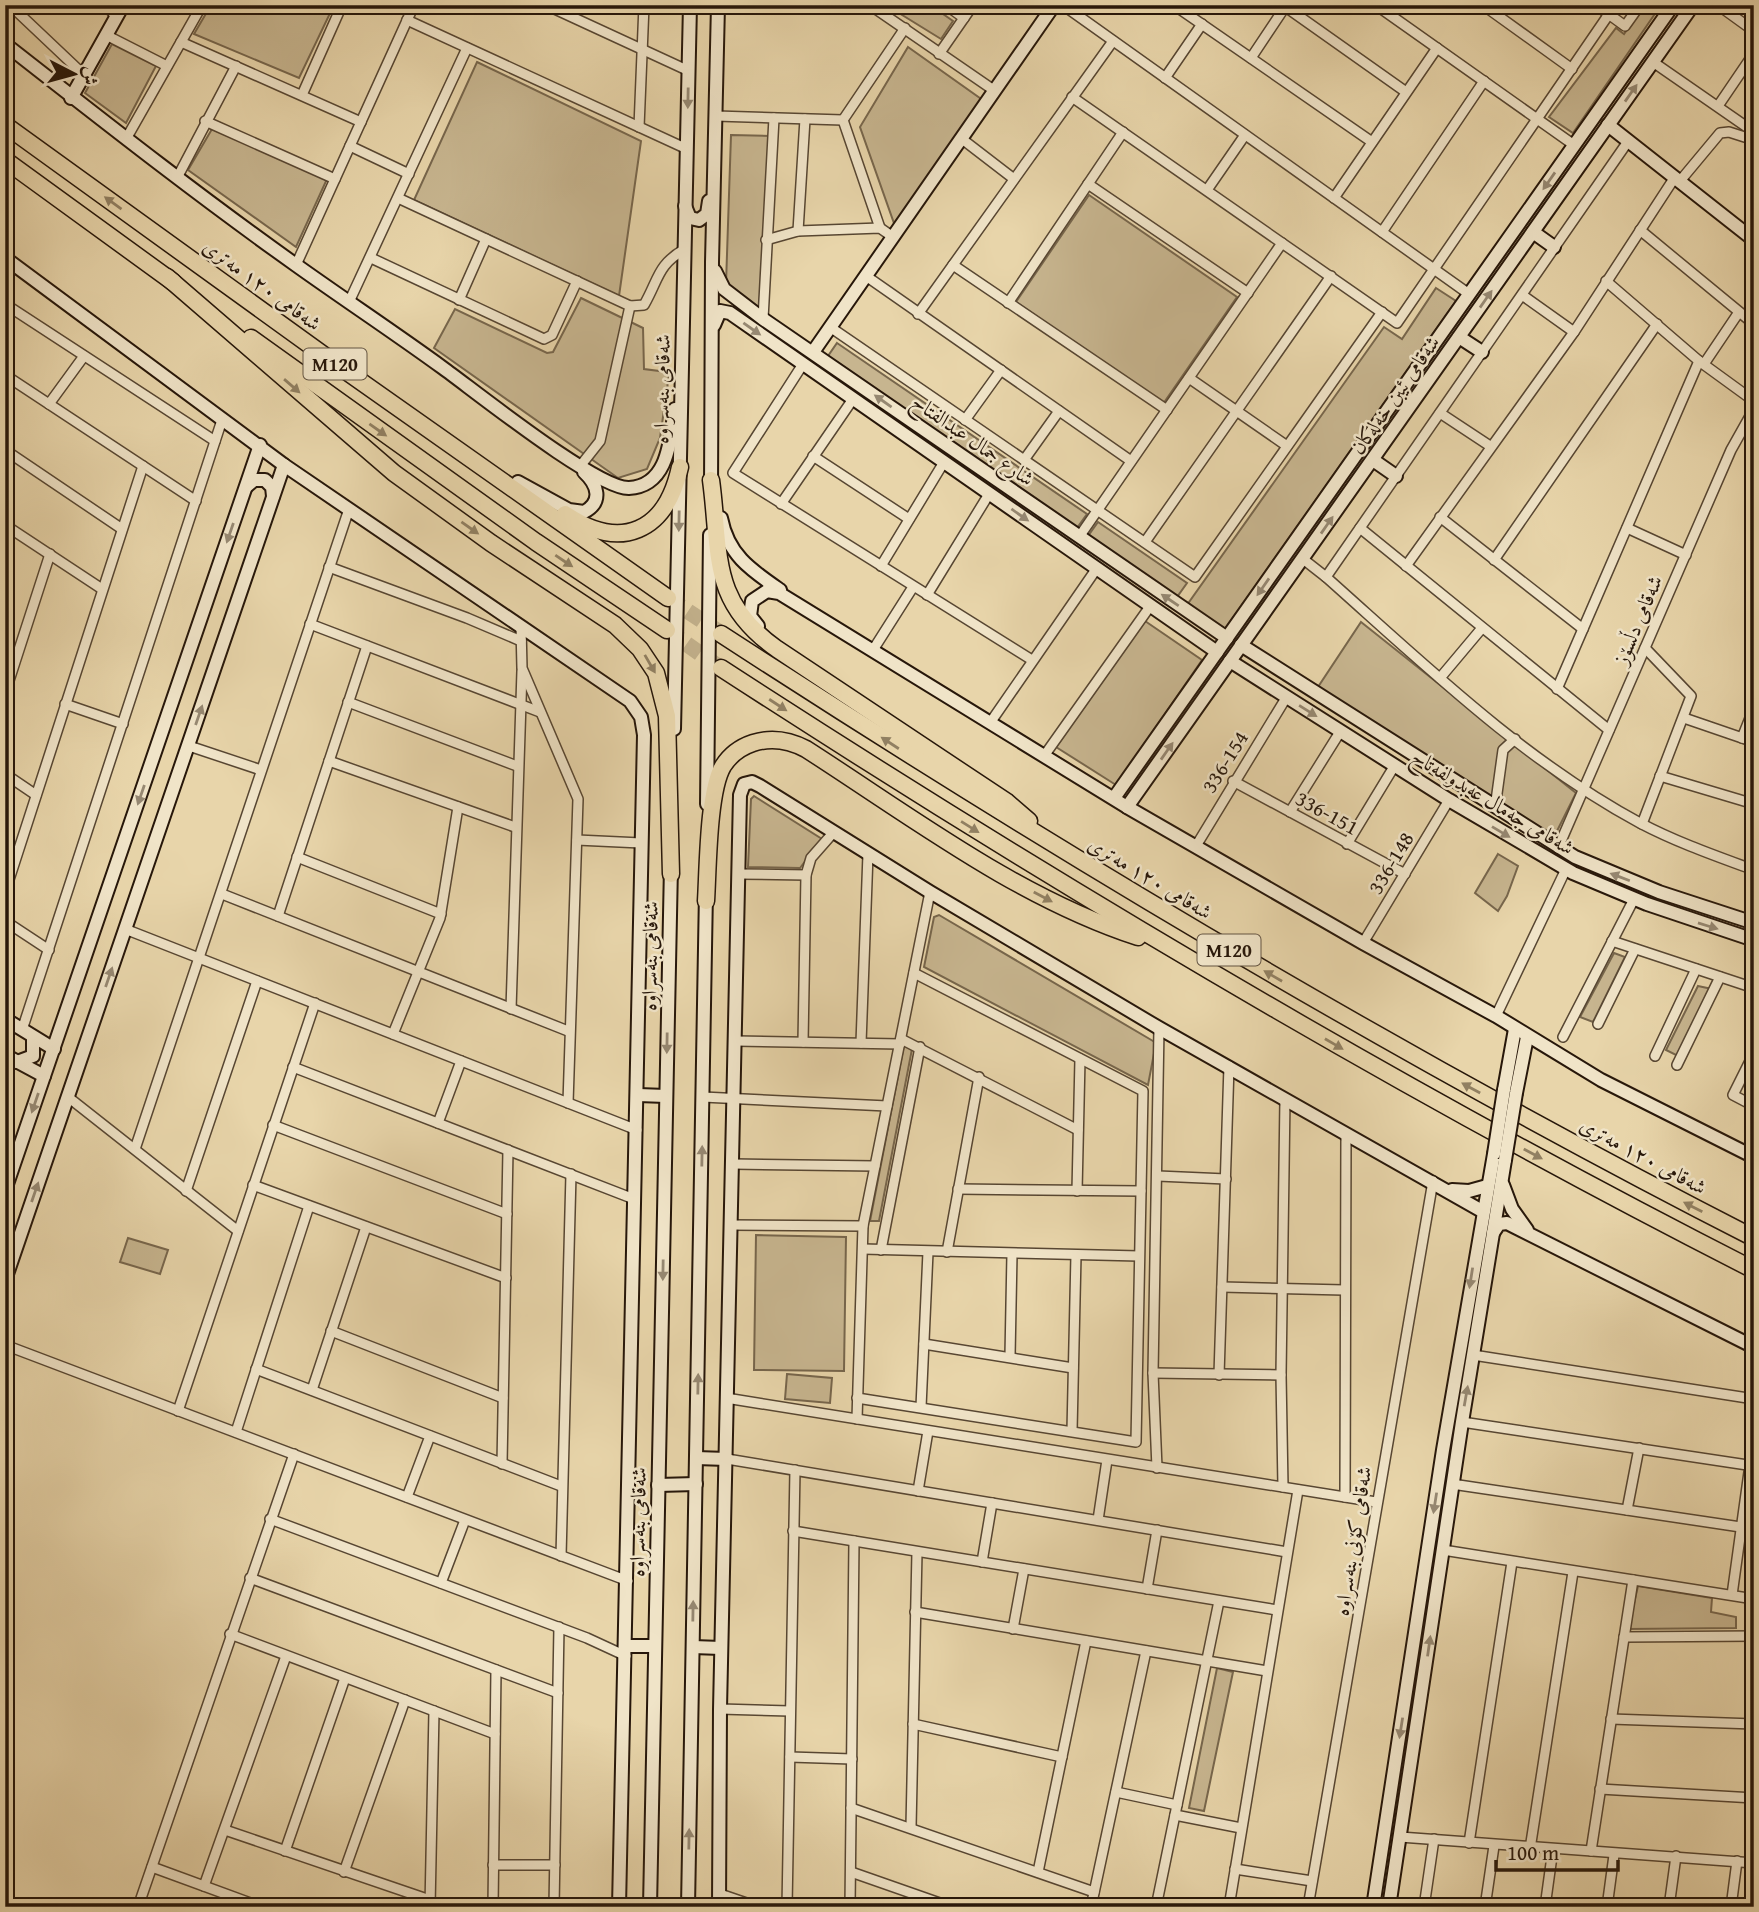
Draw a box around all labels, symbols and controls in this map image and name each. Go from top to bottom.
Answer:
north arrow [38,38,108,108]
text: ش [76,65,106,87]
one-way arrow [1624,84,1638,102]
one-way arrow [682,87,694,109]
one-way arrow [1542,172,1556,190]
one-way arrow [104,196,122,210]
street label: شەقامی ١٢٠ مەتری [197,231,328,338]
one-way arrow [1479,290,1493,308]
one-way arrow [743,322,761,336]
street label: شەقامی ئیبن خەلەکان [1342,329,1447,461]
street label: شەقامی بنەسراوە [645,334,678,444]
road number: M120 [304,348,366,380]
one-way arrow [284,378,301,393]
street label: شارع جمال عبدالفتاح [903,386,1041,497]
one-way arrow [873,395,892,408]
one-way arrow [369,423,387,437]
one-way arrow [1011,508,1029,522]
one-way arrow [673,511,685,533]
one-way arrow [1319,516,1333,534]
one-way arrow [461,521,479,535]
one-way arrow [224,523,235,544]
one-way arrow [555,554,573,568]
street label: شەقامی دڵسۆز [1604,570,1670,671]
one-way arrow [1256,578,1270,596]
one-way arrow [1161,594,1180,607]
one-way arrow [644,654,656,674]
one-way arrow [769,698,787,712]
one-way arrow [194,705,205,726]
one-way arrow [1299,705,1318,718]
street label: 336-154 [1193,725,1256,799]
one-way arrow [881,736,899,750]
street label: شەقامی جەمال عەبدولفەتاح [1404,741,1581,866]
one-way arrow [1160,742,1174,760]
street label: 336-151 [1290,783,1364,843]
one-way arrow [135,784,146,805]
one-way arrow [961,820,979,834]
one-way arrow [1492,825,1511,838]
street label: 336-148 [1360,826,1421,900]
street label: شەقامی ١٢٠ مەتری [1082,828,1218,927]
one-way arrow [1609,871,1630,882]
one-way arrow [1033,890,1053,902]
street label: شەقامی بنەسراوە [633,901,666,1011]
one-way arrow [1697,921,1718,931]
road number: M120 [1198,934,1260,966]
one-way arrow [104,966,115,987]
one-way arrow [1263,970,1282,982]
one-way arrow [661,1032,673,1054]
one-way arrow [1324,1038,1343,1050]
one-way arrow [1461,1082,1481,1093]
one-way arrow [29,1092,40,1113]
street label: شەقامی ١٢٠ مەتری [1574,1109,1712,1202]
one-way arrow [697,1145,708,1167]
one-way arrow [1523,1148,1543,1160]
one-way arrow [31,1182,41,1203]
one-way arrow [1683,1201,1703,1212]
one-way arrow [657,1259,668,1281]
one-way arrow [1465,1267,1476,1289]
one-way arrow [692,1372,704,1394]
one-way arrow [1461,1385,1472,1407]
street label: شەقامی کۆنی بنەسراوە [1325,1464,1380,1618]
street label: شەقامی بنەسراوە [621,1467,654,1577]
one-way arrow [1429,1492,1440,1514]
one-way arrow [688,1600,699,1622]
one-way arrow [1423,1634,1434,1656]
one-way arrow [1395,1717,1406,1739]
one-way arrow [683,1827,695,1849]
scale bar [1496,1828,1619,1872]
text: 100 m [1507,1837,1559,1868]

